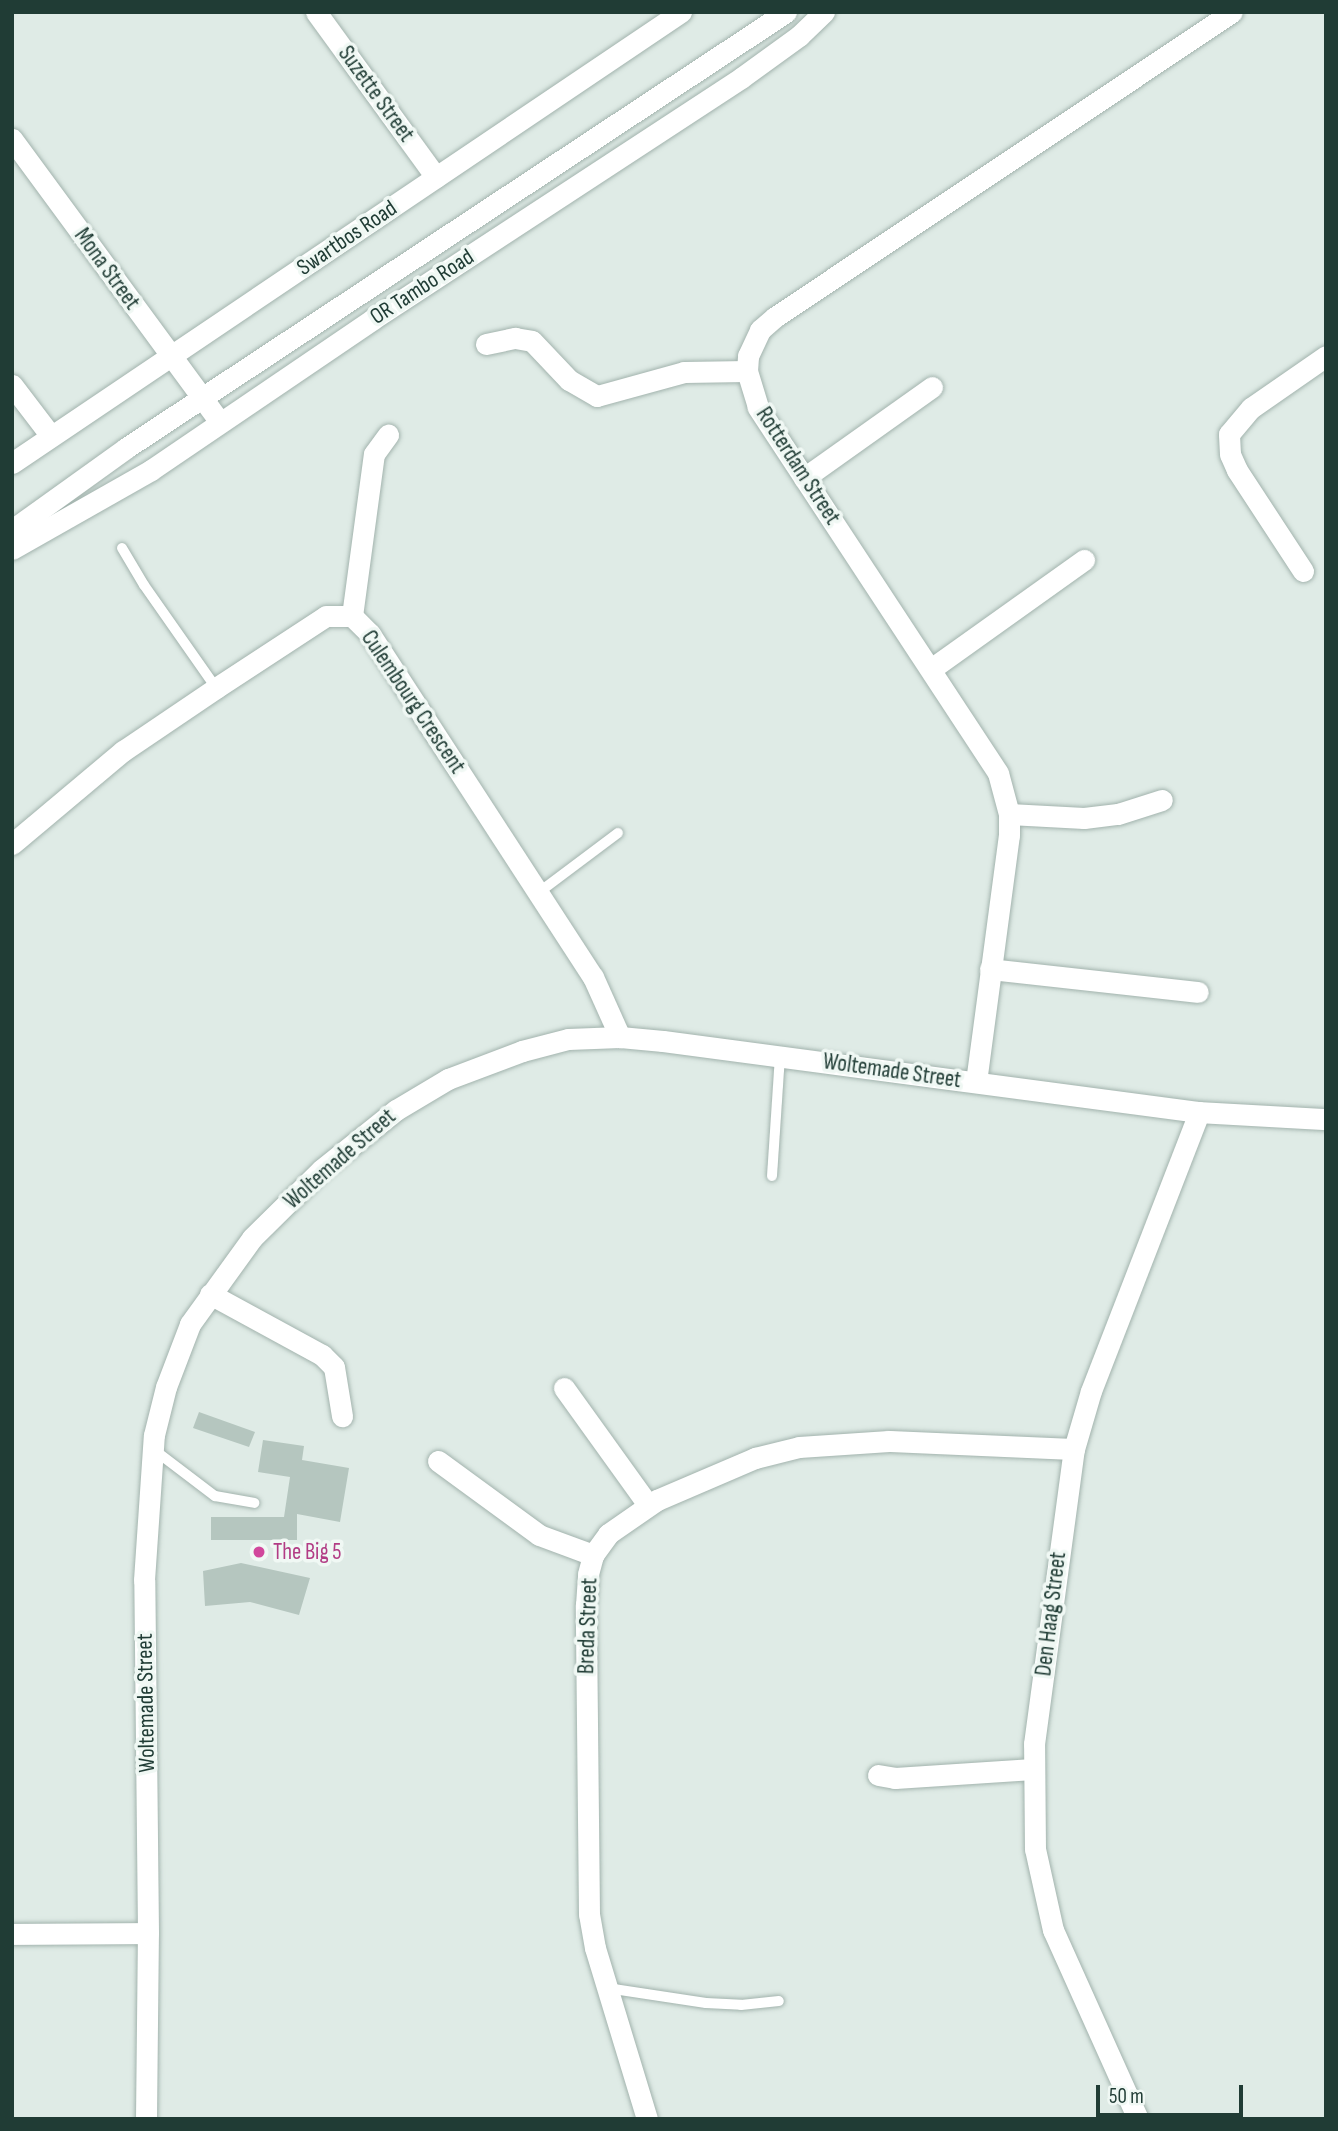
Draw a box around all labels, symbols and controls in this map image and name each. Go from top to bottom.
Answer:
street label: Suzette Street [332,41,420,147]
street label: Swartbos Road [292,195,402,281]
street label: Mona Street [68,223,146,315]
street label: OR Tambo Road [365,243,479,331]
street label: Rotterdam Street [750,402,846,530]
street label: Culembourg Crescent [355,625,471,779]
street label: Woltemade Street [821,1048,963,1094]
street label: Woltemade Street [278,1103,402,1215]
place label: The Big 5 [273,1538,341,1566]
marker: The Big 5 [251,1544,267,1560]
street label: Den Haag Street [1030,1550,1072,1678]
street label: Breda Street [573,1577,603,1675]
street label: Woltemade Street [131,1633,161,1773]
scale bar [1100,2072,1247,2116]
text: 50 m [1109,2084,1144,2109]

